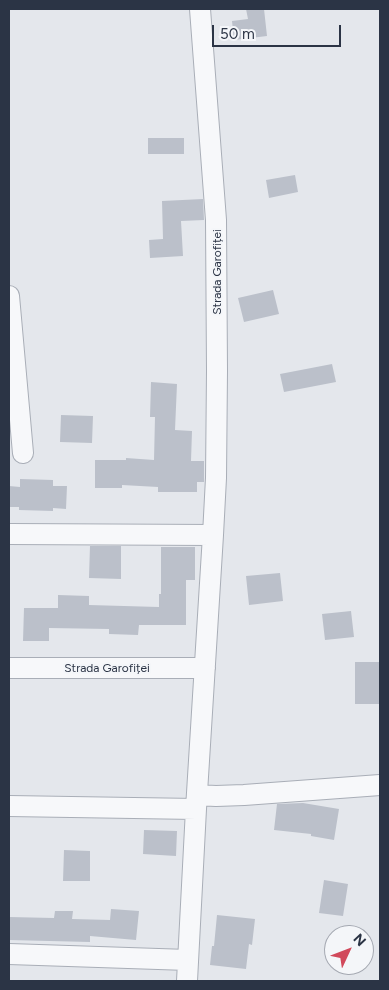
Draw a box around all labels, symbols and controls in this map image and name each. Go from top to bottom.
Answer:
scale bar [214,15,343,47]
text: 50 m [220,25,255,43]
street label: Strada Garofiței [210,229,224,315]
street label: Strada Garofiței [64,661,150,675]
north arrow [324,925,374,975]
text: N [350,930,370,950]

